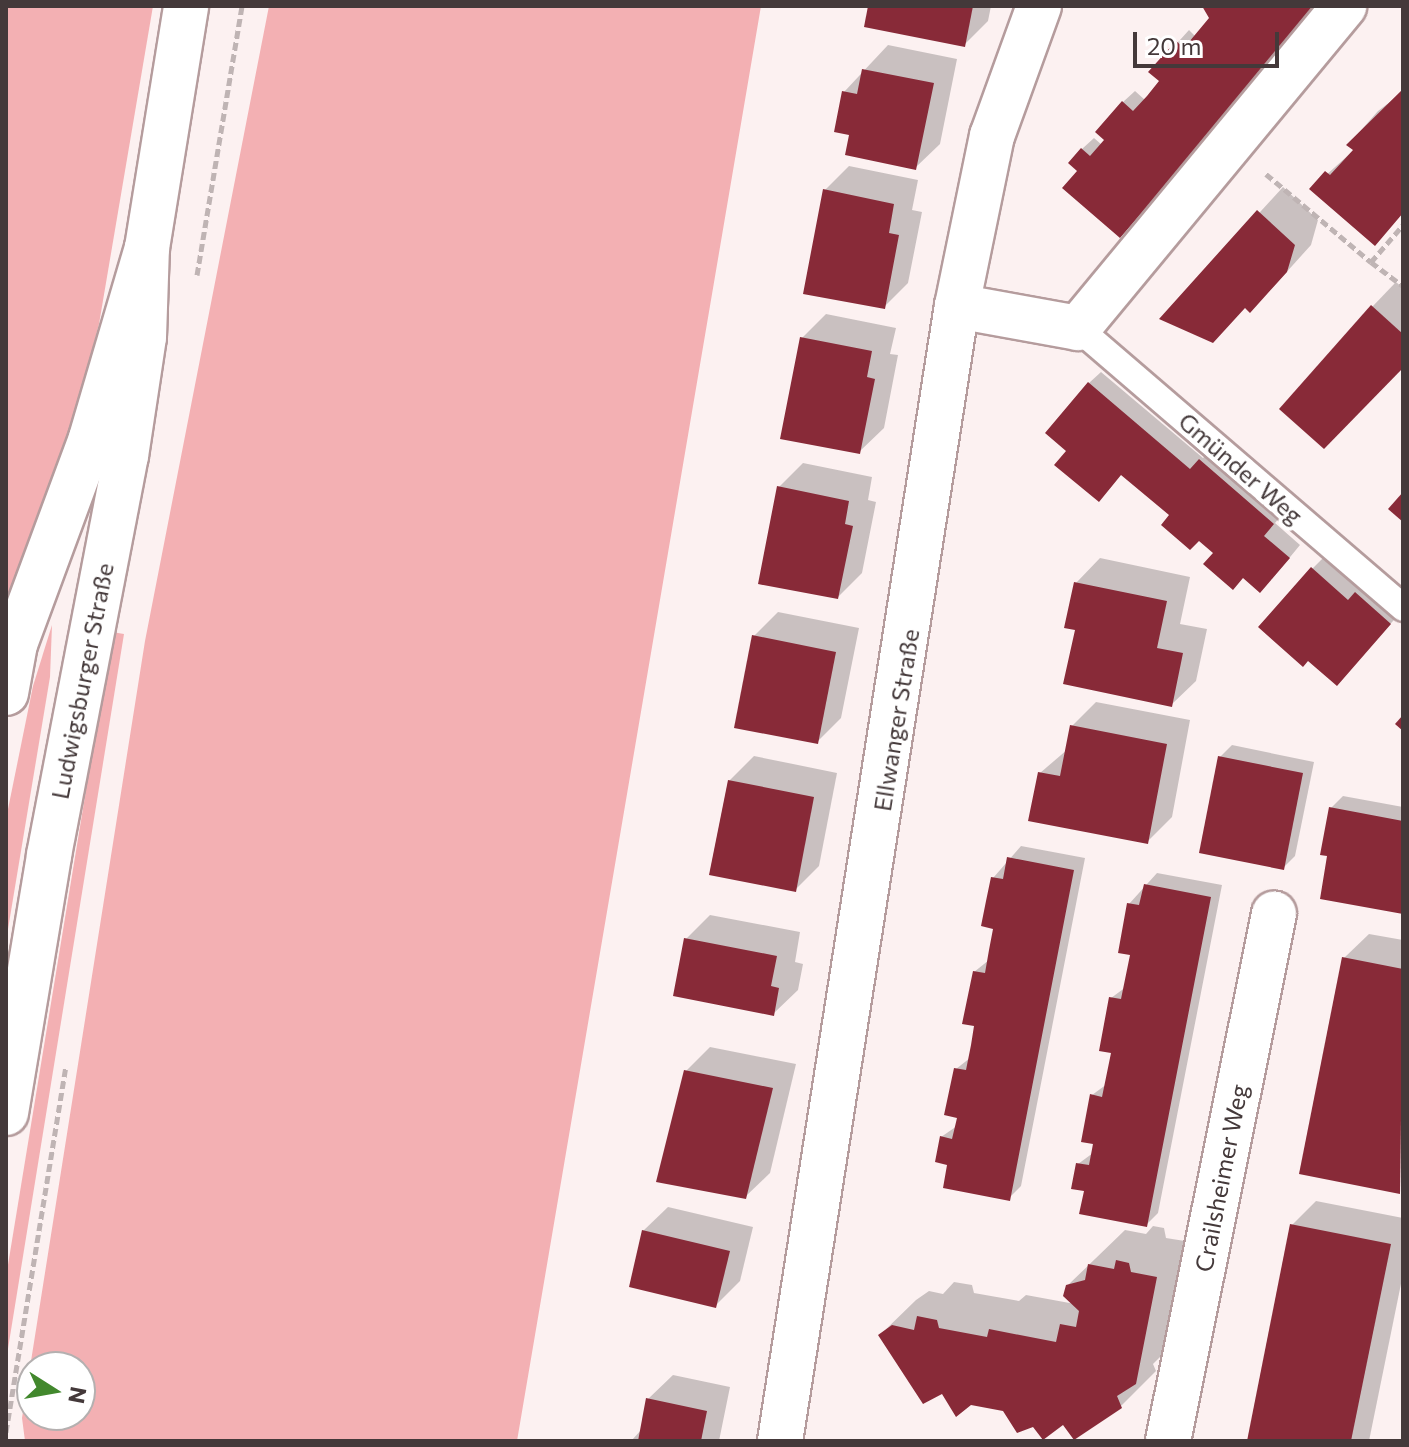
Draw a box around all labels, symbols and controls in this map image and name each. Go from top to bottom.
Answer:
scale bar [1137,16,1283,66]
text: 20 m [1147,31,1201,60]
street label: Gmünder Weg [1173,406,1309,530]
street label: Ludwigsburger Straße [45,561,119,801]
street label: Ellwanger Straße [867,627,925,813]
street label: Crailsheimer Weg [1189,1082,1253,1274]
north arrow [16,1351,96,1431]
text: N [63,1385,93,1406]

